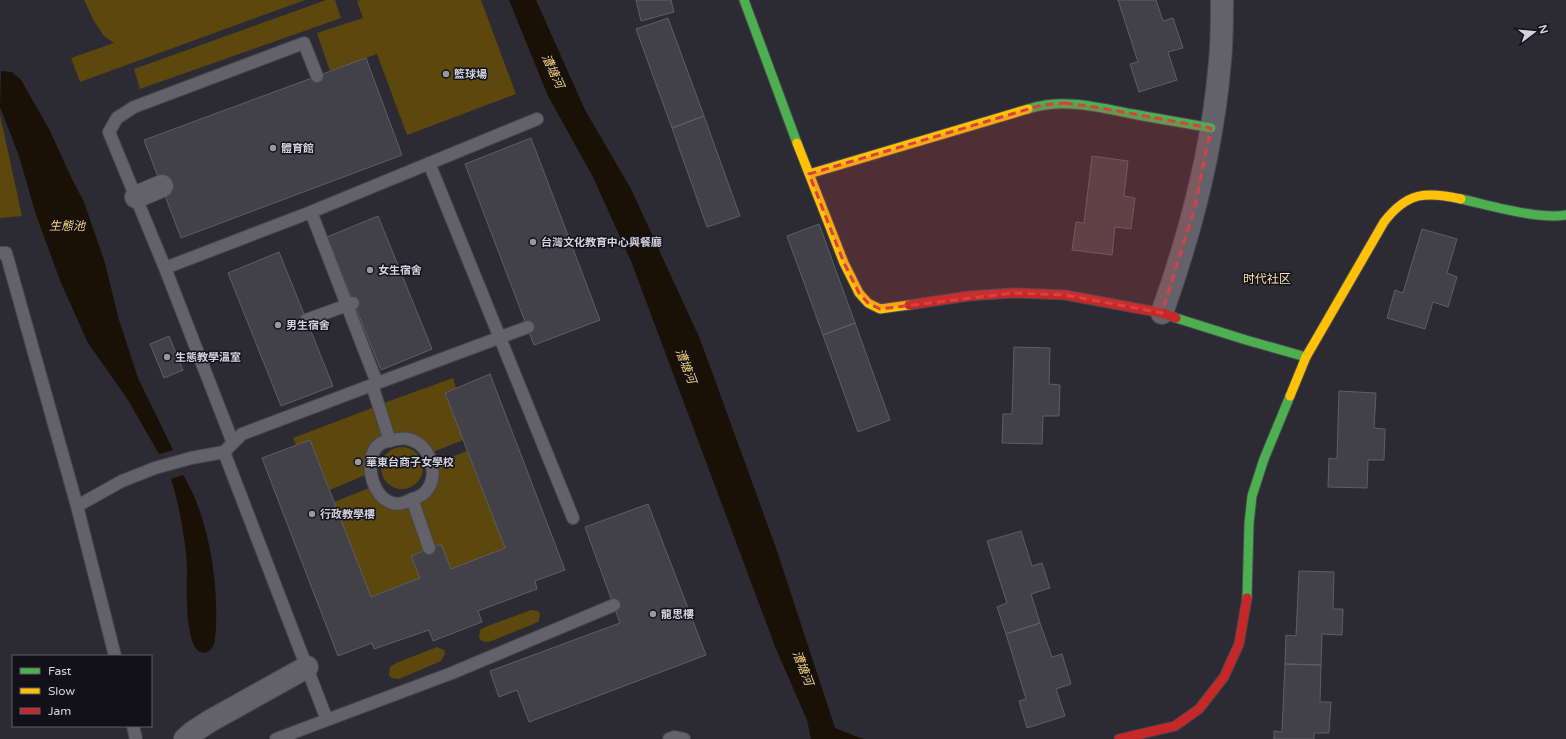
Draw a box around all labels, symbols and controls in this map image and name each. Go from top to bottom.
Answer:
north arrow [1514,12,1554,52]
text: N [1536,23,1551,35]
water label: 漕塘河 [539,52,568,92]
place label: 籃球場 [454,68,487,81]
marker: 籃球場 [441,69,451,79]
place label: 體育館 [281,142,314,155]
marker: 體育館 [268,143,278,153]
water label: 生態池 [49,219,86,233]
place label: 台灣文化教育中心與餐廳 [541,236,662,249]
marker: 台灣文化教育中心與餐廳 [528,237,538,247]
place label: 女生宿舍 [378,264,422,277]
marker: 女生宿舍 [365,265,375,275]
district label: 时代社区 [1243,272,1291,286]
place label: 男生宿舍 [286,319,330,332]
marker: 男生宿舍 [273,320,283,330]
water label: 漕塘河 [673,347,700,387]
place label: 生態教學溫室 [175,351,241,364]
marker: 生態教學溫室 [162,352,172,362]
place label: 華東台商子女學校 [366,456,454,469]
marker: 華東台商子女學校 [353,457,363,467]
place label: 行政教學樓 [320,508,375,521]
marker: 行政教學樓 [307,509,317,519]
place label: 龍思樓 [661,608,694,621]
marker: 龍思樓 [648,609,658,619]
water label: 漕塘河 [790,649,817,689]
legend [12,655,152,727]
text: Fast [48,664,72,678]
text: Slow [48,684,75,698]
text: Jam [48,704,71,718]

